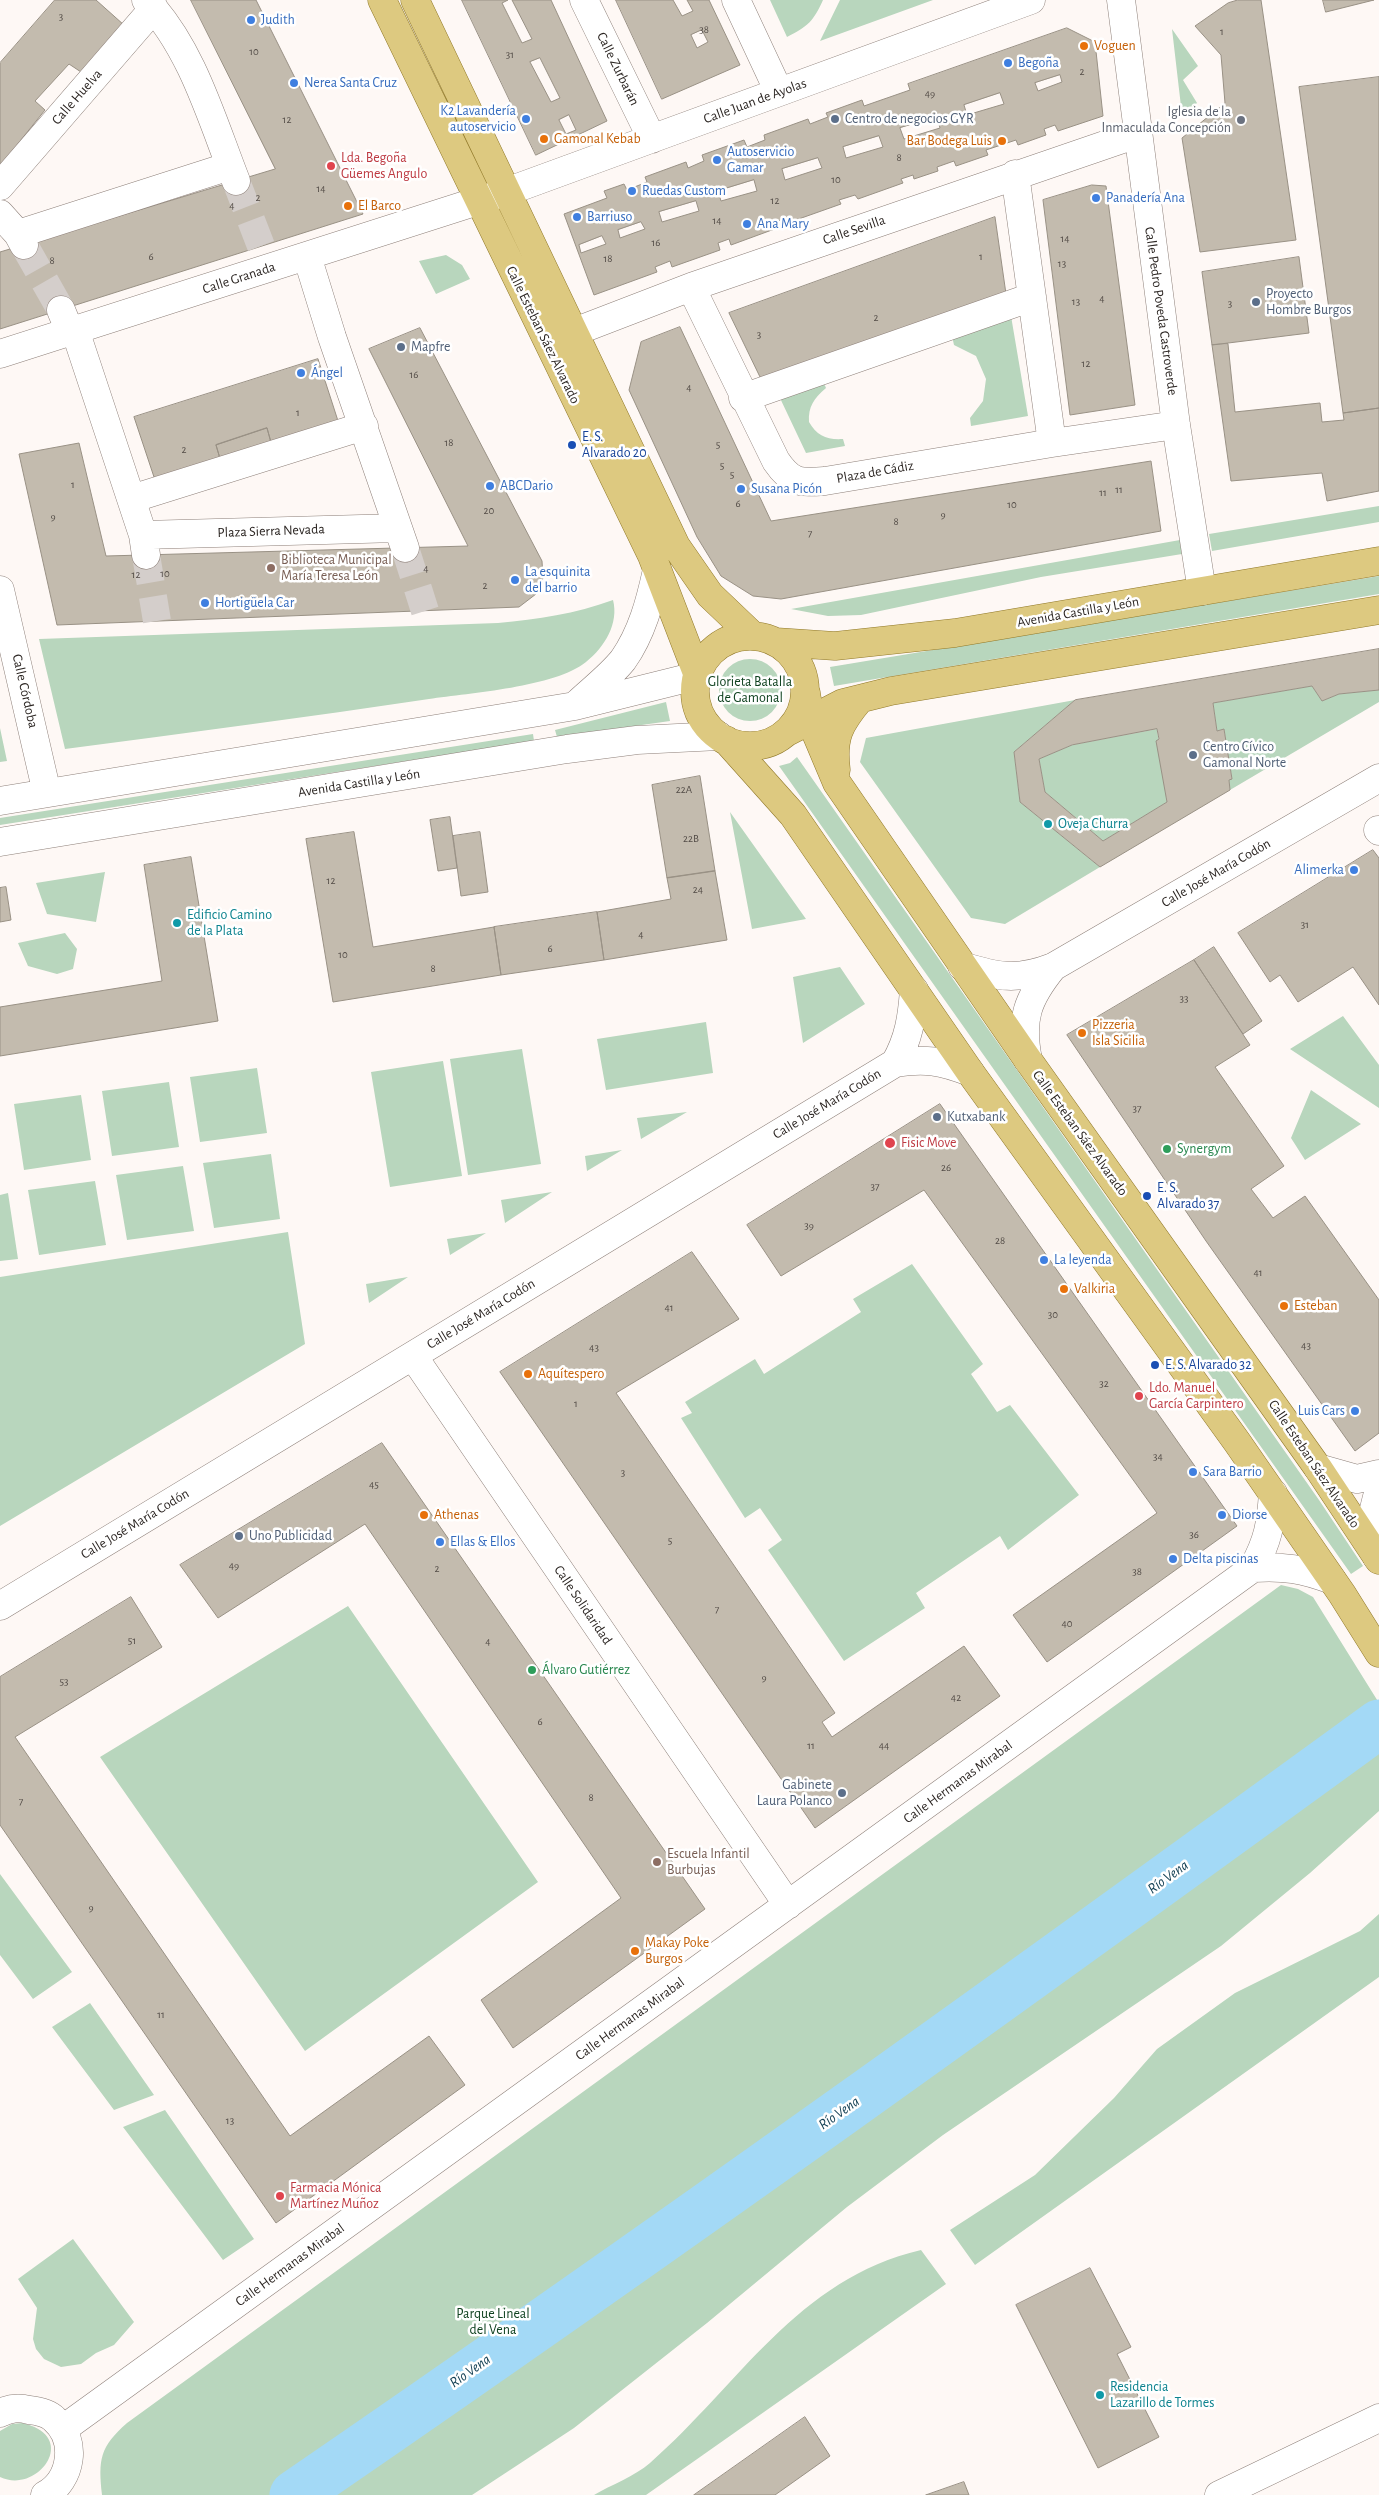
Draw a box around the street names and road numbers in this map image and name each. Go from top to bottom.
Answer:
street label: Calle Zurbarán [593,30,643,108]
street label: Calle Huelva [48,66,106,128]
street label: Calle Juan de Ayolas [701,75,809,127]
street label: Calle Sevilla [821,211,887,249]
street label: Calle Pedro Poveda Castroverde [1141,226,1181,396]
street label: Calle Granada [200,258,278,298]
street label: Calle Esteban Sáez Alvarado [502,263,584,407]
street label: Plaza de Cádiz [835,457,915,487]
street label: Plaza Sierra Nevada [217,521,325,541]
street label: Avenida Castilla y León [1016,593,1140,631]
street label: Calle Córdoba [8,652,42,730]
street label: Avenida Castilla y León [297,765,421,801]
street label: Calle José María Codón [1158,835,1274,911]
street label: Calle José María Codón [770,1065,884,1143]
street label: Calle Esteban Sáez Alvarado [1029,1067,1131,1199]
street label: Calle José María Codón [424,1275,538,1353]
street label: Calle Esteban Sáez Alvarado [1265,1397,1363,1531]
street label: Calle José María Codón [78,1485,192,1563]
street label: Calle Solidaridad [550,1562,616,1648]
street label: Calle Hermanas Mirabal [900,1737,1016,1827]
street label: Calle Hermanas Mirabal [572,1974,688,2064]
street label: Calle Hermanas Mirabal [232,2220,348,2310]

